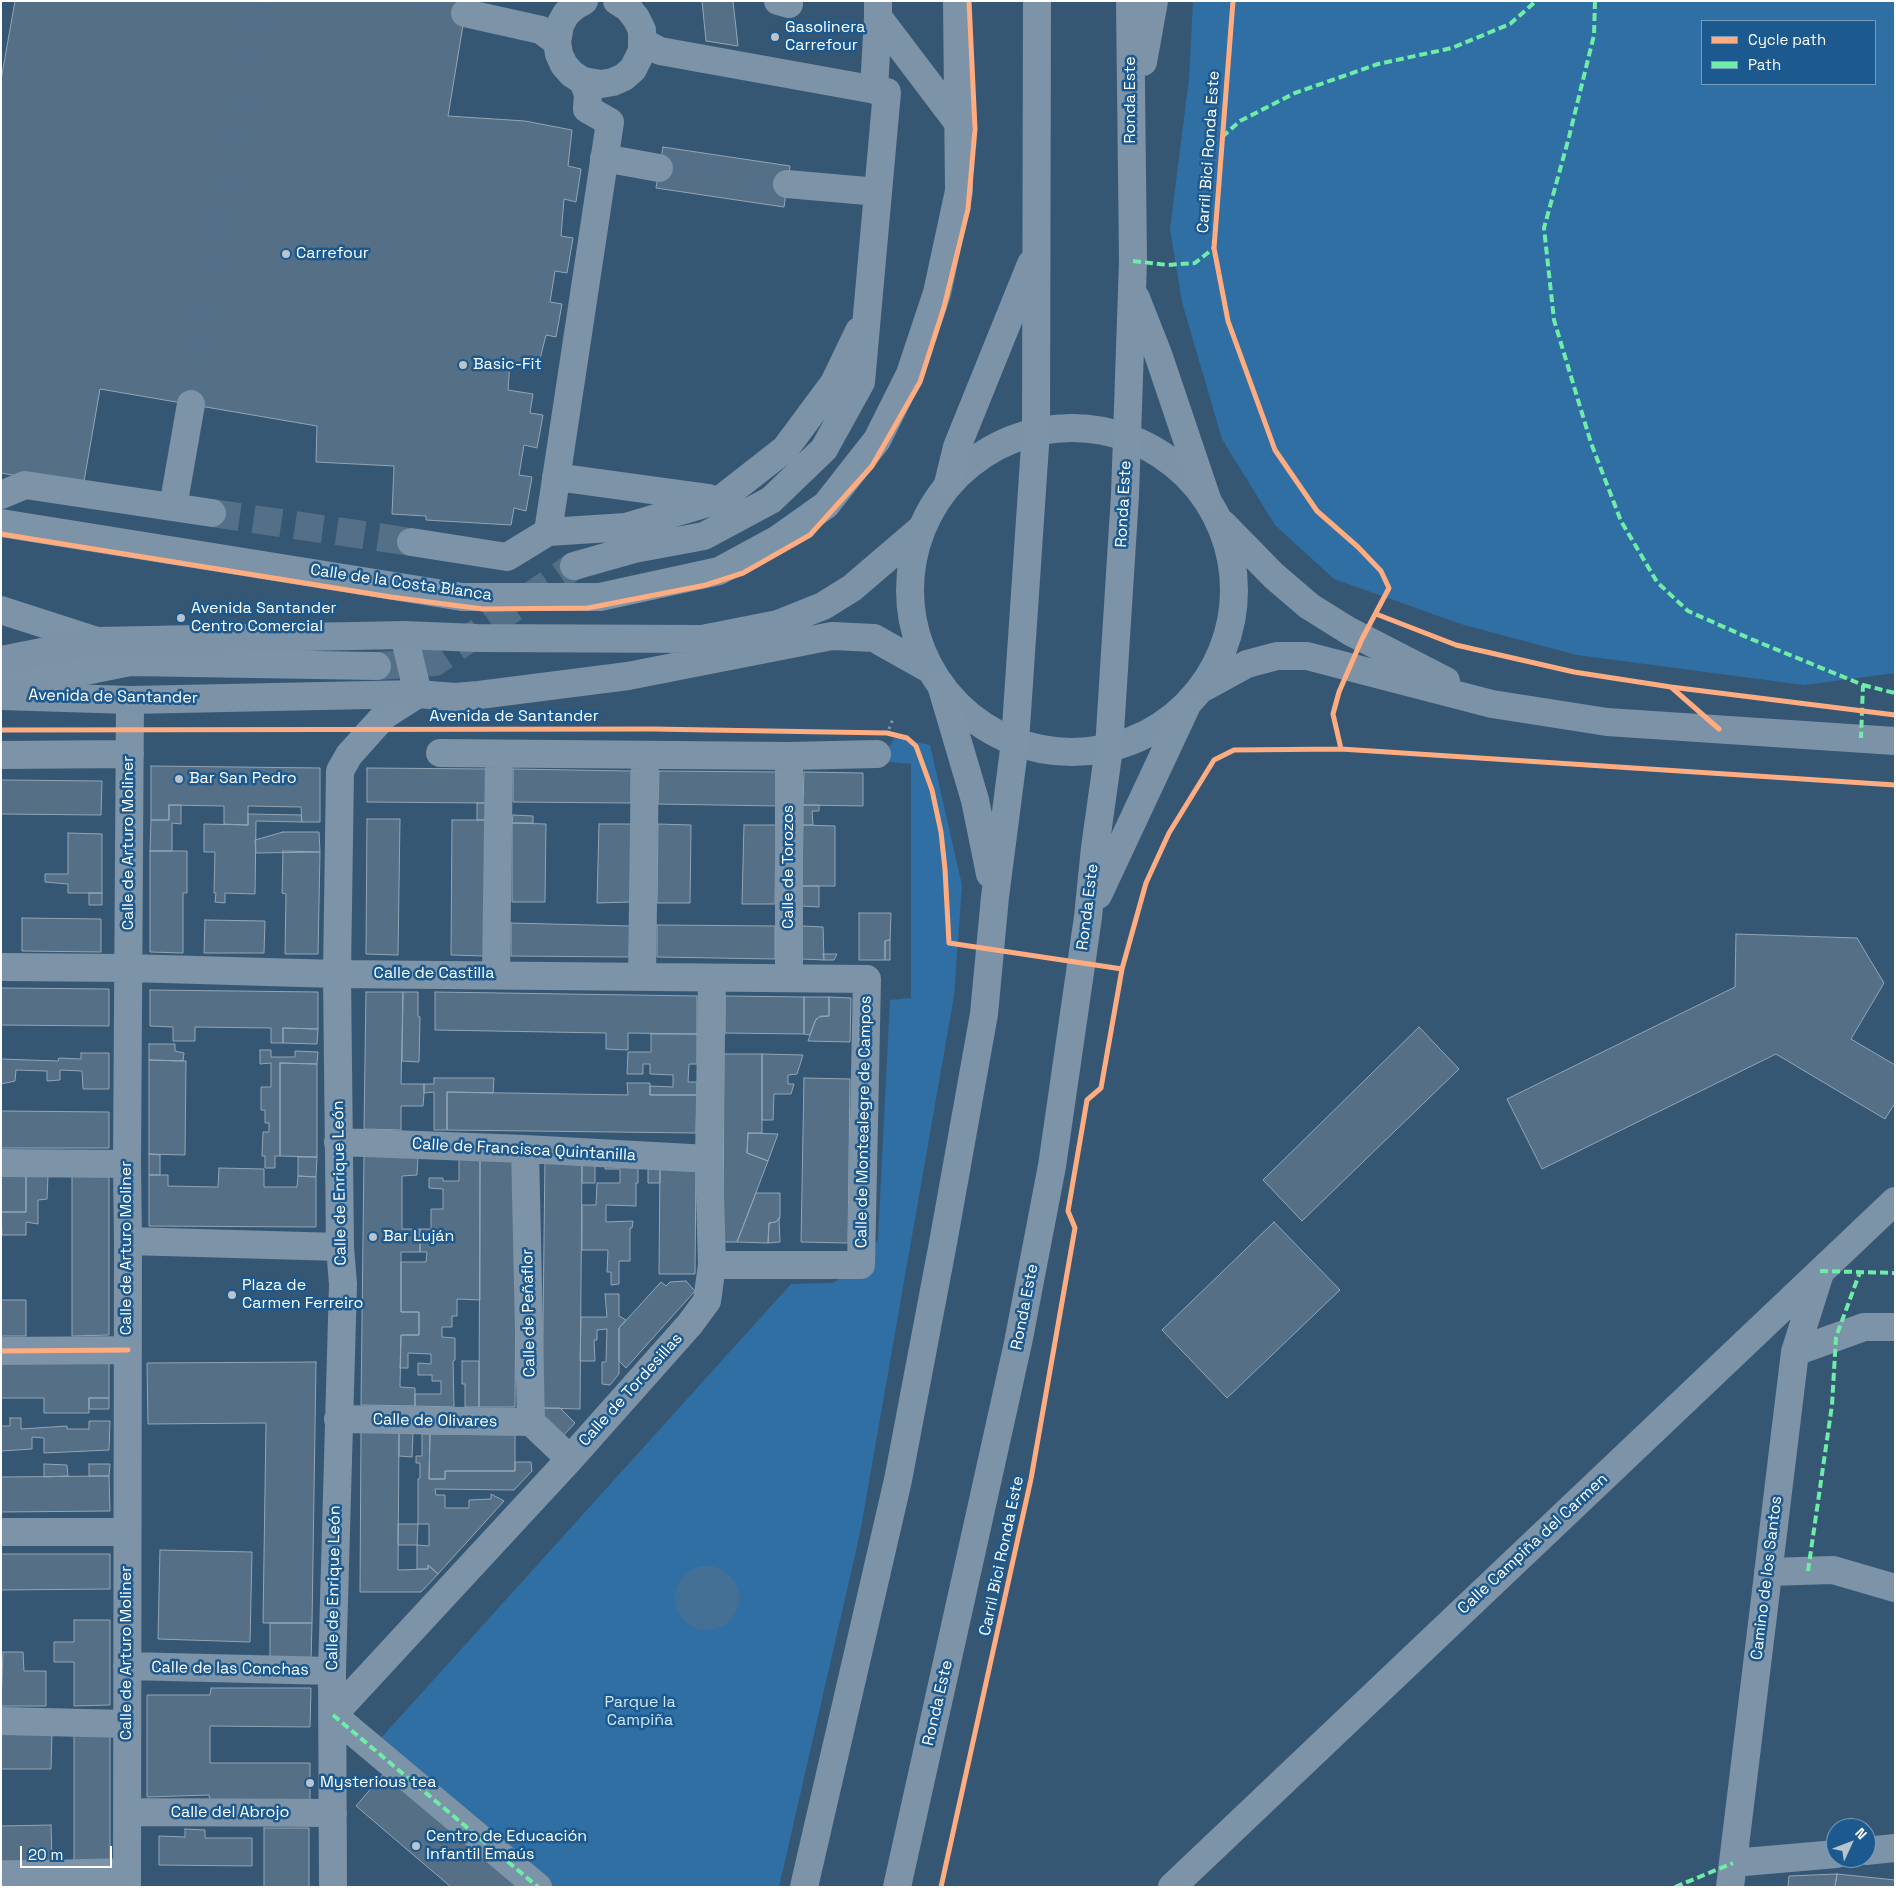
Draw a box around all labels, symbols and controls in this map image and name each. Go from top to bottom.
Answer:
place label: Gasolinera Carrefour [785,18,865,56]
legend [1701,20,1876,85]
text: Cycle path [1748,30,1826,49]
marker: Gasolinera Carrefour [769,31,781,43]
text: Path [1748,55,1781,74]
street label: Ronda Este [1121,56,1141,144]
street label: Carril Bici Ronda Este [1194,70,1224,234]
place label: Carrefour [296,244,369,264]
marker: Carrefour [280,248,292,260]
place label: Basic-Fit [473,355,542,375]
marker: Basic-Fit [457,359,469,371]
street label: Ronda Este [1112,460,1136,548]
street label: Calle de la Costa Blanca [309,561,493,605]
place label: Avenida Santander Centro Comercial [191,599,337,637]
marker: Avenida Santander Centro Comercial [175,612,187,624]
street label: Avenida de Santander [28,686,198,708]
street label: Avenida de Santander [429,707,599,727]
street label: Calle de Arturo Moliner [119,756,139,930]
place label: Bar San Pedro [189,769,297,789]
marker: Bar San Pedro [173,773,185,785]
street label: Calle de Torozos [779,805,799,929]
street label: Ronda Este [1073,863,1103,951]
street label: Calle de Castilla [374,964,494,984]
street label: Calle de Montealegre de Campos [852,996,876,1248]
street label: Calle de Enrique León [329,1100,351,1266]
street label: Calle de Francisca Quintanilla [412,1135,636,1165]
street label: Calle de Arturo Moliner [117,1161,137,1335]
place label: Bar Luján [383,1227,454,1247]
marker: Bar Luján [367,1231,379,1243]
street label: Calle de Peñaflor [518,1249,540,1377]
street label: Ronda Este [1007,1262,1043,1352]
place label: Plaza de Carmen Ferreiro [242,1276,363,1314]
marker: Plaza de Carmen Ferreiro [226,1289,238,1301]
street label: Calle de Tordesillas [575,1329,687,1451]
street label: Calle de Olivares [373,1410,497,1432]
street label: Calle Campiña del Carmen [1454,1470,1612,1618]
street label: Carril Bici Ronda Este [976,1474,1028,1638]
street label: Camino de los Santos [1747,1495,1787,1661]
street label: Calle de Enrique León [323,1505,345,1671]
street label: Calle de Arturo Moliner [117,1566,137,1740]
street label: Calle de las Conchas [151,1658,309,1680]
street label: Ronda Este [919,1658,957,1748]
park label: Parque la Campiña [604,1693,676,1731]
place label: Mysterious tea [320,1773,436,1793]
marker: Mysterious tea [304,1777,316,1789]
street label: Calle del Abrojo [171,1803,289,1823]
north arrow [1826,1818,1876,1868]
text: N [1851,1824,1871,1843]
place label: Centro de Educación Infantil Emaús [426,1827,587,1865]
scale bar [22,1836,115,1868]
marker: Centro de Educación Infantil Emaús [410,1840,422,1852]
text: 20 m [28,1845,63,1864]

